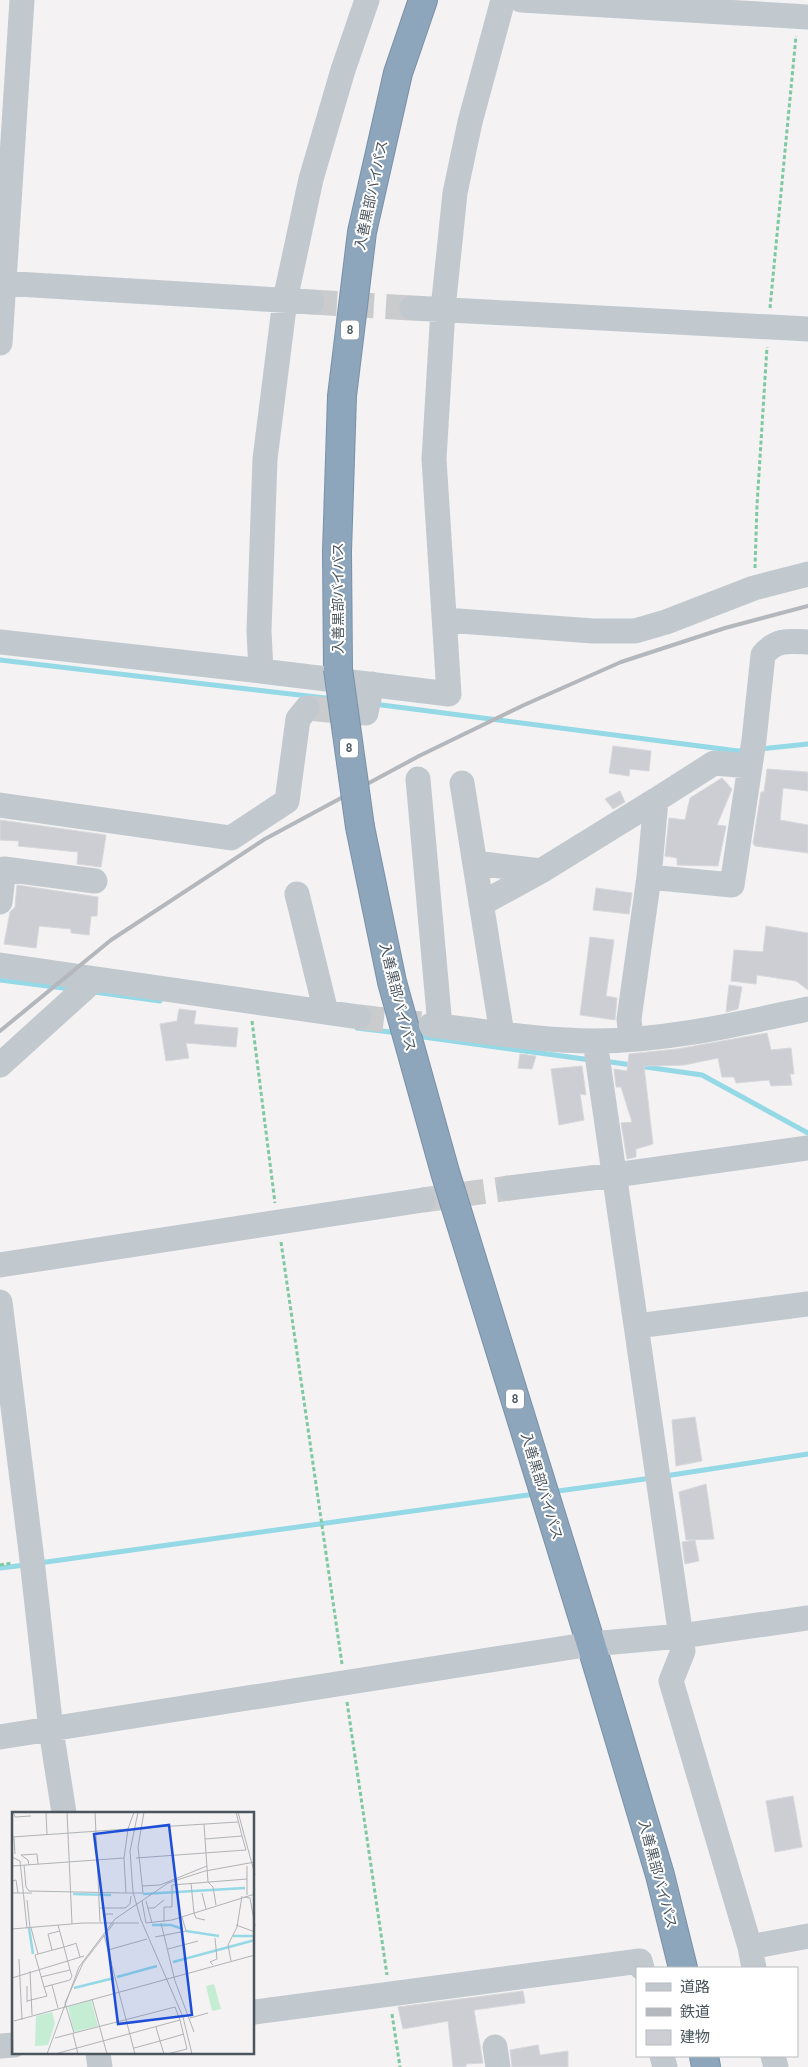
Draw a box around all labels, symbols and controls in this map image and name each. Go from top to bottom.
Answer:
street label: 入善黒部バイパス [351,138,391,252]
road number: 8 [341,320,359,340]
street label: 入善黒部バイパス [329,542,347,654]
road number: 8 [340,738,358,758]
street label: 入善黒部バイパス [376,941,420,1053]
road number: 8 [506,1390,524,1408]
street label: 入善黒部バイパス [517,1430,567,1542]
inset map [12,1812,255,2054]
street label: 入善黒部バイパス [635,1818,681,1930]
legend [636,1967,798,2057]
text: 道路 [680,1977,710,1996]
text: 鉄道 [680,2002,710,2021]
text: 建物 [680,2027,710,2046]

